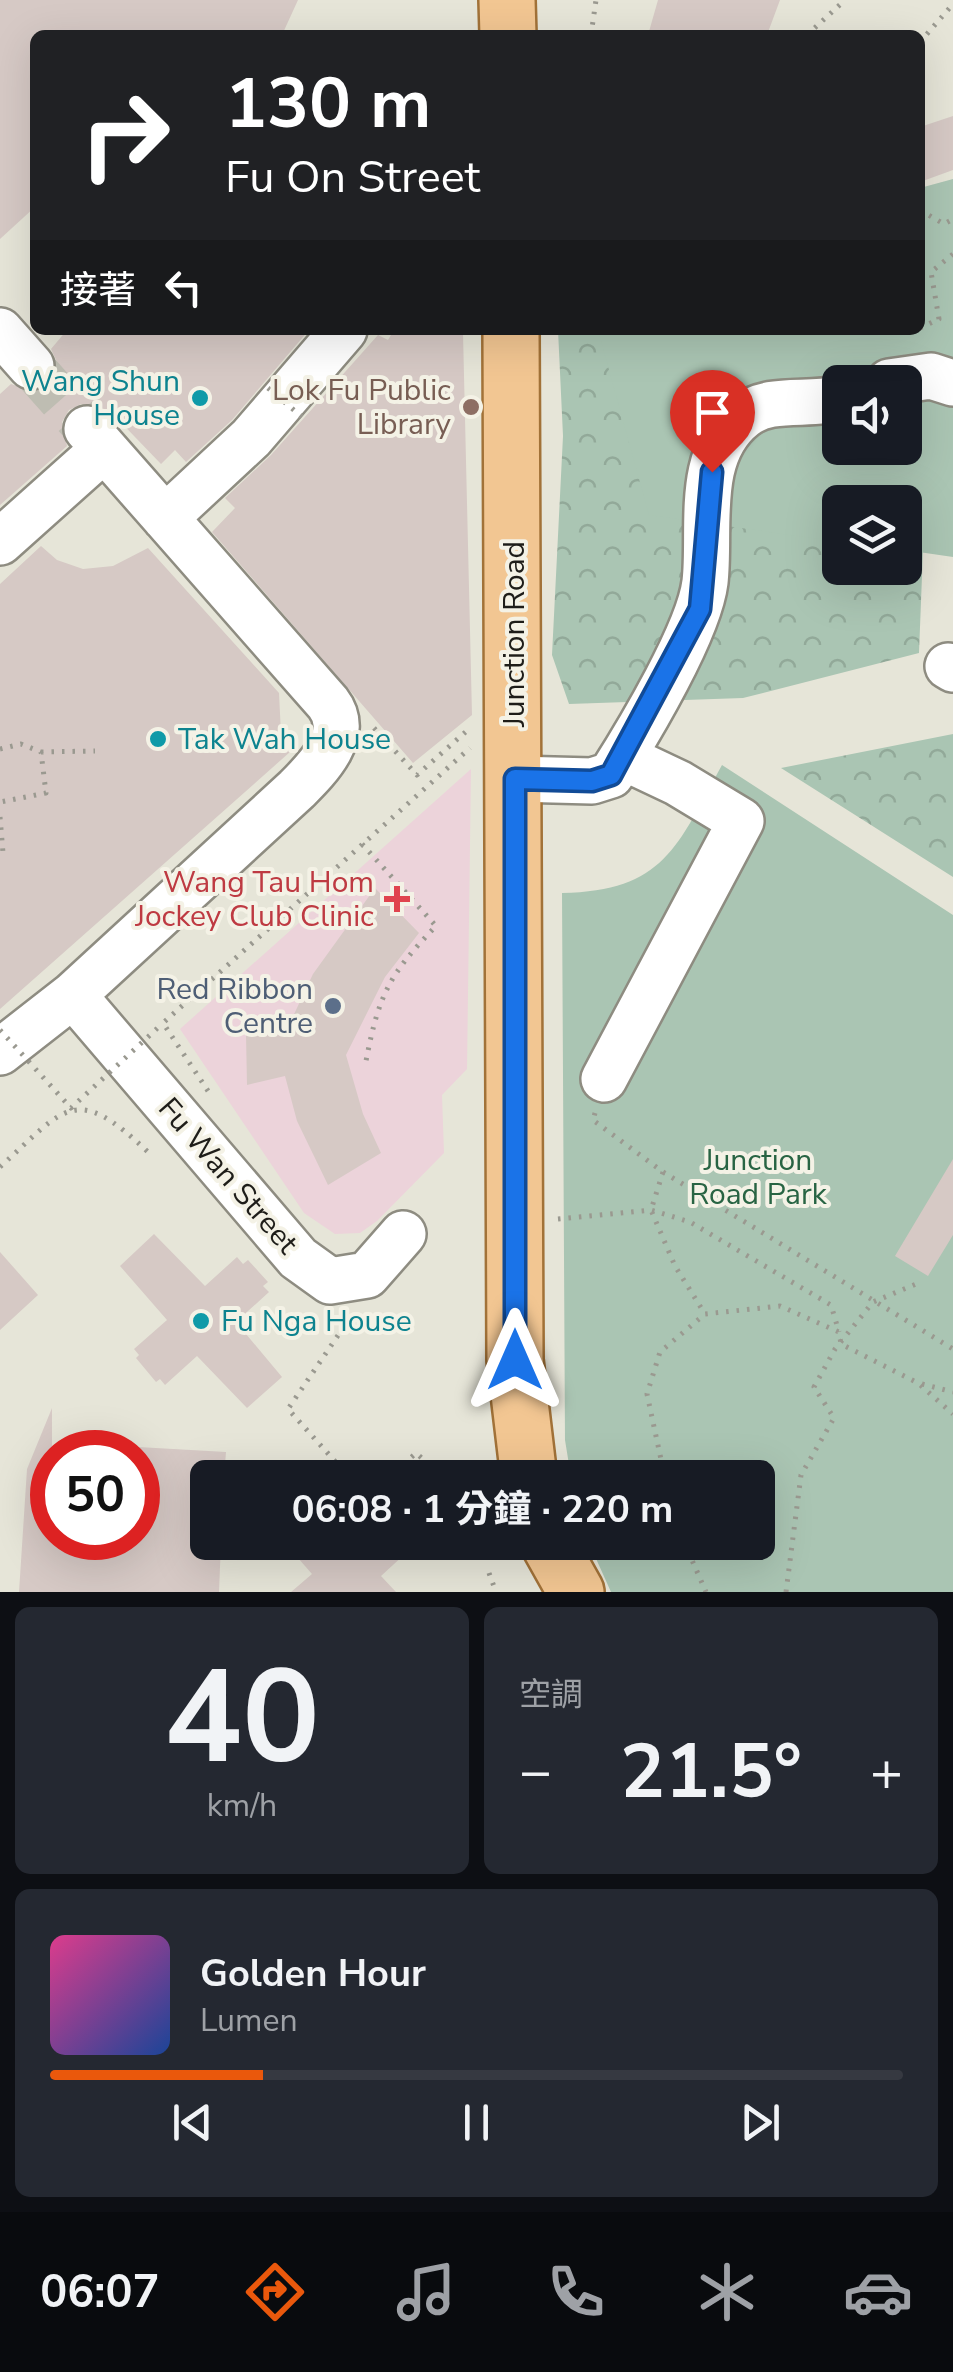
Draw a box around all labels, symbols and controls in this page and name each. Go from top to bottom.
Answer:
text: 130 m [225,56,431,152]
icon: right [60,70,190,200]
text: Fu On Street [225,147,480,208]
icon: left [156,260,211,315]
text: 接著 [60,265,136,316]
place label: Wang Shun House [21,361,180,436]
map controls [822,365,922,585]
button: sound [822,365,922,465]
place label: Lok Fu Public Library [272,370,452,445]
pin [670,370,755,473]
icon: arrive [685,385,740,440]
marker: Wang Shun House [189,387,211,409]
marker: Lok Fu Public Library [460,396,482,418]
button: layers [822,485,922,585]
street label: Junction Road [494,541,535,728]
place label: Tak Wah House [178,719,391,760]
marker: Tak Wah House [147,728,169,750]
place label: Wang Tau Hom Jockey Club Clinic [134,862,374,937]
marker: Wang Tau Hom Jockey Club Clinic [384,886,410,912]
place label: Red Ribbon Centre [156,969,313,1044]
marker: Red Ribbon Centre [322,995,344,1017]
street label: Fu Wan Street [149,1089,308,1263]
park label: Junction Road Park [689,1140,828,1215]
place label: Fu Nga House [221,1301,412,1342]
position arrow [463,1308,567,1412]
marker: Fu Nga House [190,1310,212,1332]
speed limit sign: 50 [30,1430,160,1560]
text: 06:08 · 1 分鐘 · 220 m [292,1484,673,1535]
text: 40 [164,1630,320,1807]
text: 空調 [519,1673,583,1716]
text: 21.5° [620,1721,802,1823]
text: − [519,1734,552,1809]
text: + [870,1734,903,1809]
text: km/h [207,1784,277,1827]
text: Golden Hour [200,1948,426,1999]
text: Lumen [200,1999,298,2042]
icon: previous [165,2095,220,2150]
icon: pause [449,2095,504,2150]
icon: next [733,2095,788,2150]
icon: directions [240,2257,310,2327]
icon: music [391,2257,461,2327]
icon: phone [541,2257,611,2327]
icon: climate [692,2257,762,2327]
icon: car [843,2257,913,2327]
text: 06:07 [40,2262,159,2323]

